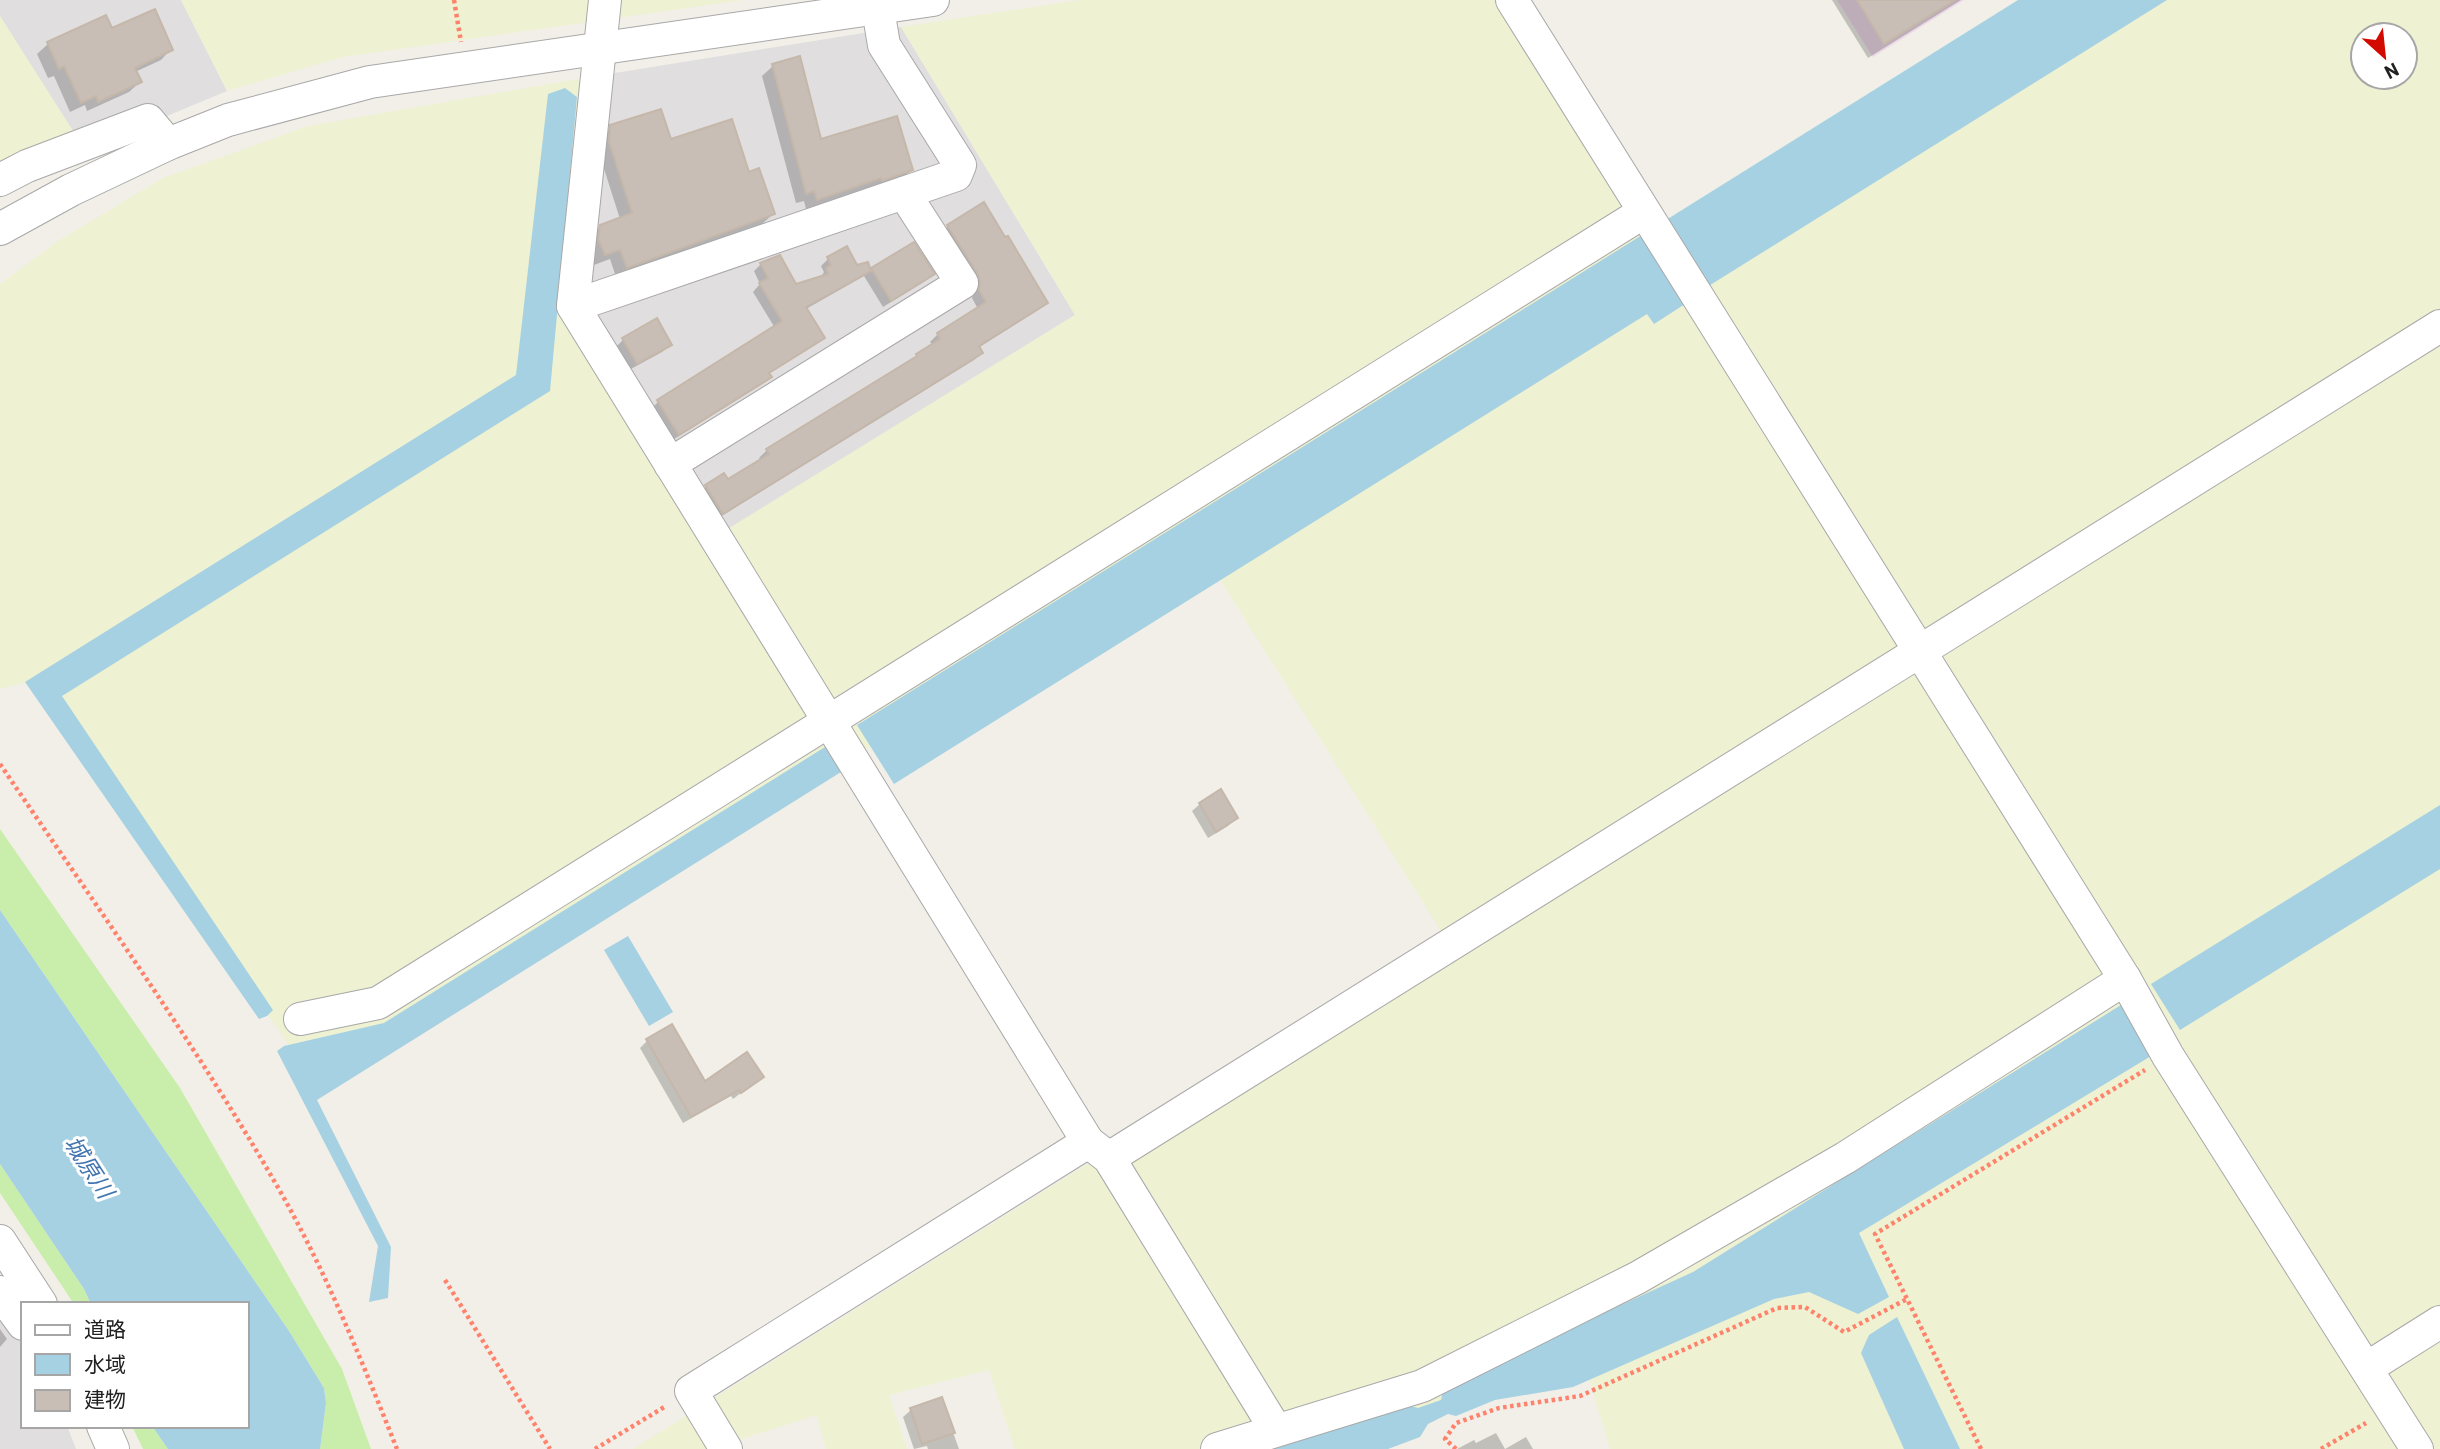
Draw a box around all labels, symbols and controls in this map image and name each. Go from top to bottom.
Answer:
north arrow [2349,21,2419,91]
text: N [2381,58,2403,85]
water label: 城原川 [59,1130,122,1206]
legend [21,1302,248,1428]
text: 道路 [84,1316,126,1341]
text: 水域 [84,1351,126,1376]
text: 建物 [84,1386,126,1411]

